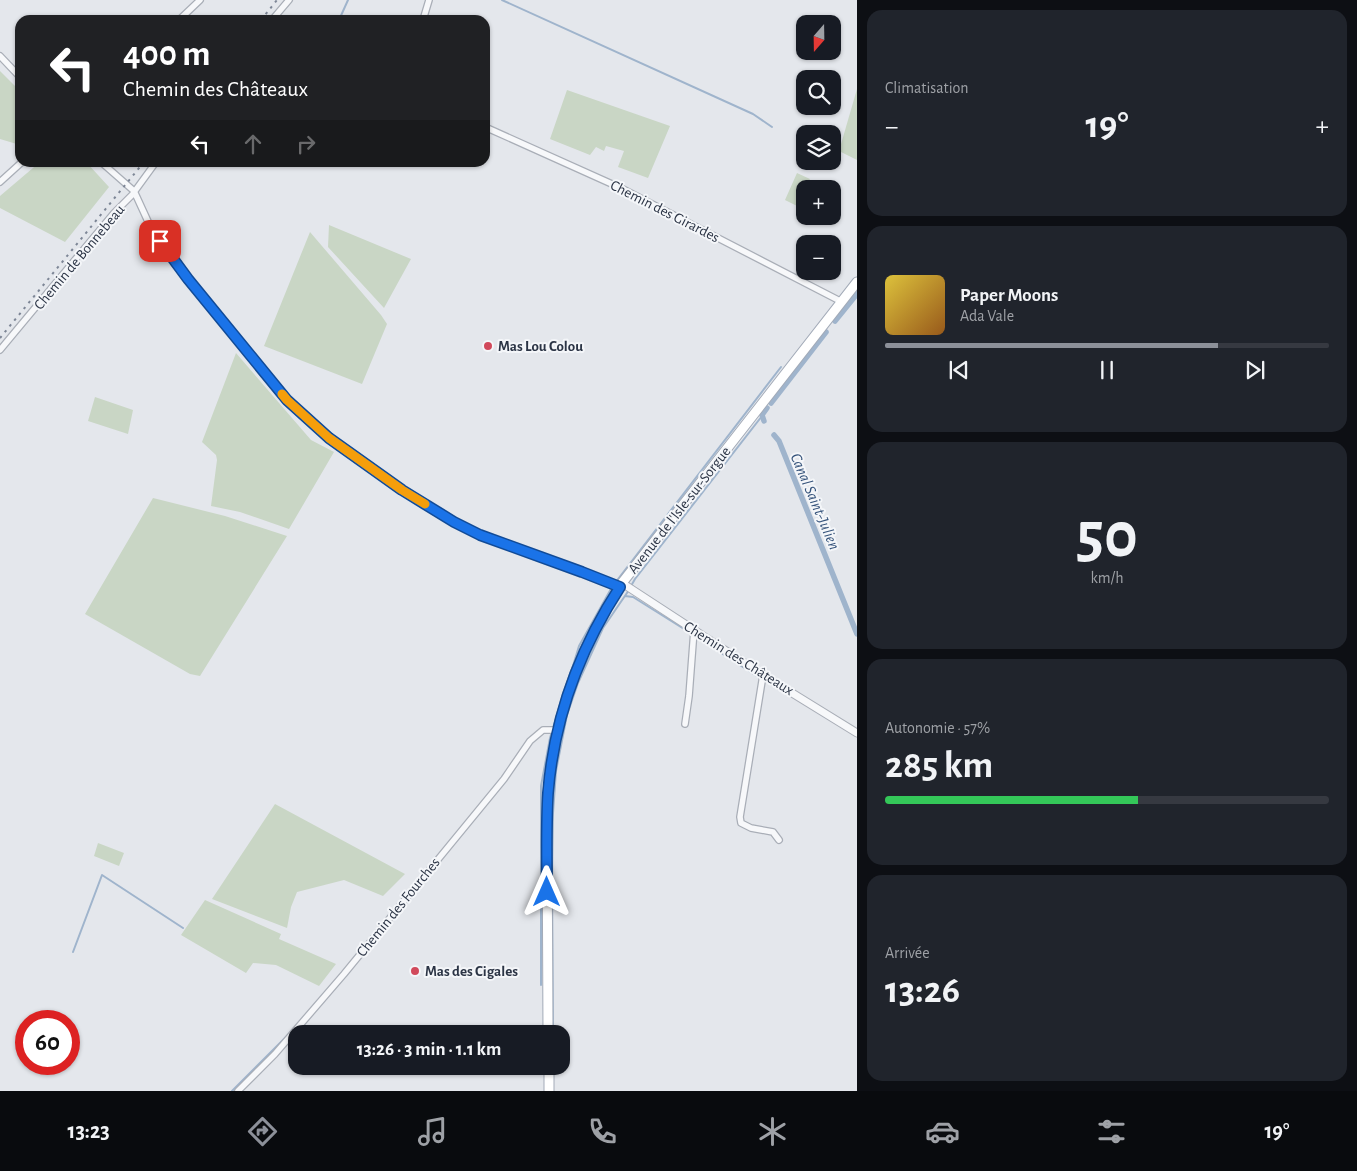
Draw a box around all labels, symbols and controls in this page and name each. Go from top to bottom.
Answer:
north arrow [796,15,841,60]
map controls [796,15,841,280]
icon: left [40,35,105,100]
text: 400 m [123,37,211,72]
button: search [796,70,841,115]
text: Chemin des Châteaux [123,78,308,100]
text: Climatisation [885,80,969,96]
text: 19° [1085,107,1129,145]
text: − [885,113,898,141]
text: + [1316,113,1329,141]
button: layers [796,125,841,170]
icon: left [186,130,214,158]
icon: ahead [239,130,267,158]
icon: right [292,130,320,158]
street label: Chemin des Girardes [608,177,722,245]
button: + [796,180,841,225]
street label: Chemin de Bonnebeau [31,202,128,313]
pin [139,220,181,262]
icon: arrive [146,227,174,255]
button: − [796,235,841,280]
text: Paper Moons [960,286,1058,305]
text: Ada Vale [960,308,1014,324]
place label: Mas Lou Colou [498,339,583,354]
marker: Mas Lou Colou [482,340,494,352]
icon: previous [945,356,973,384]
icon: pause [1093,356,1121,384]
icon: next [1241,356,1269,384]
street label: Avenue de l'Isle-sur-Sorgue [625,444,734,577]
water label: Canal Saint-Julien [788,451,843,552]
text: 50 [1076,504,1138,569]
text: km/h [1090,570,1124,586]
street label: Chemin des Châteaux [681,619,797,698]
text: Autonomie · 57% [885,720,990,736]
text: 285 km [885,747,993,785]
street label: Chemin des Fourches [354,855,443,960]
position arrow [520,865,572,917]
text: Arrivée [885,945,930,961]
place label: Mas des Cigales [425,964,518,979]
marker: Mas des Cigales [409,965,421,977]
text: 13:26 [885,972,960,1010]
speed limit sign: 60 [15,1010,80,1075]
text: 13:26 · 3 min · 1.1 km [357,1040,501,1059]
icon: directions [245,1114,280,1149]
icon: music [415,1114,450,1149]
icon: phone [585,1114,620,1149]
icon: climate [755,1114,790,1149]
icon: car [925,1114,960,1149]
icon: filters [1094,1114,1129,1149]
text: 13:23 [67,1120,110,1142]
text: 19° [1264,1120,1289,1142]

